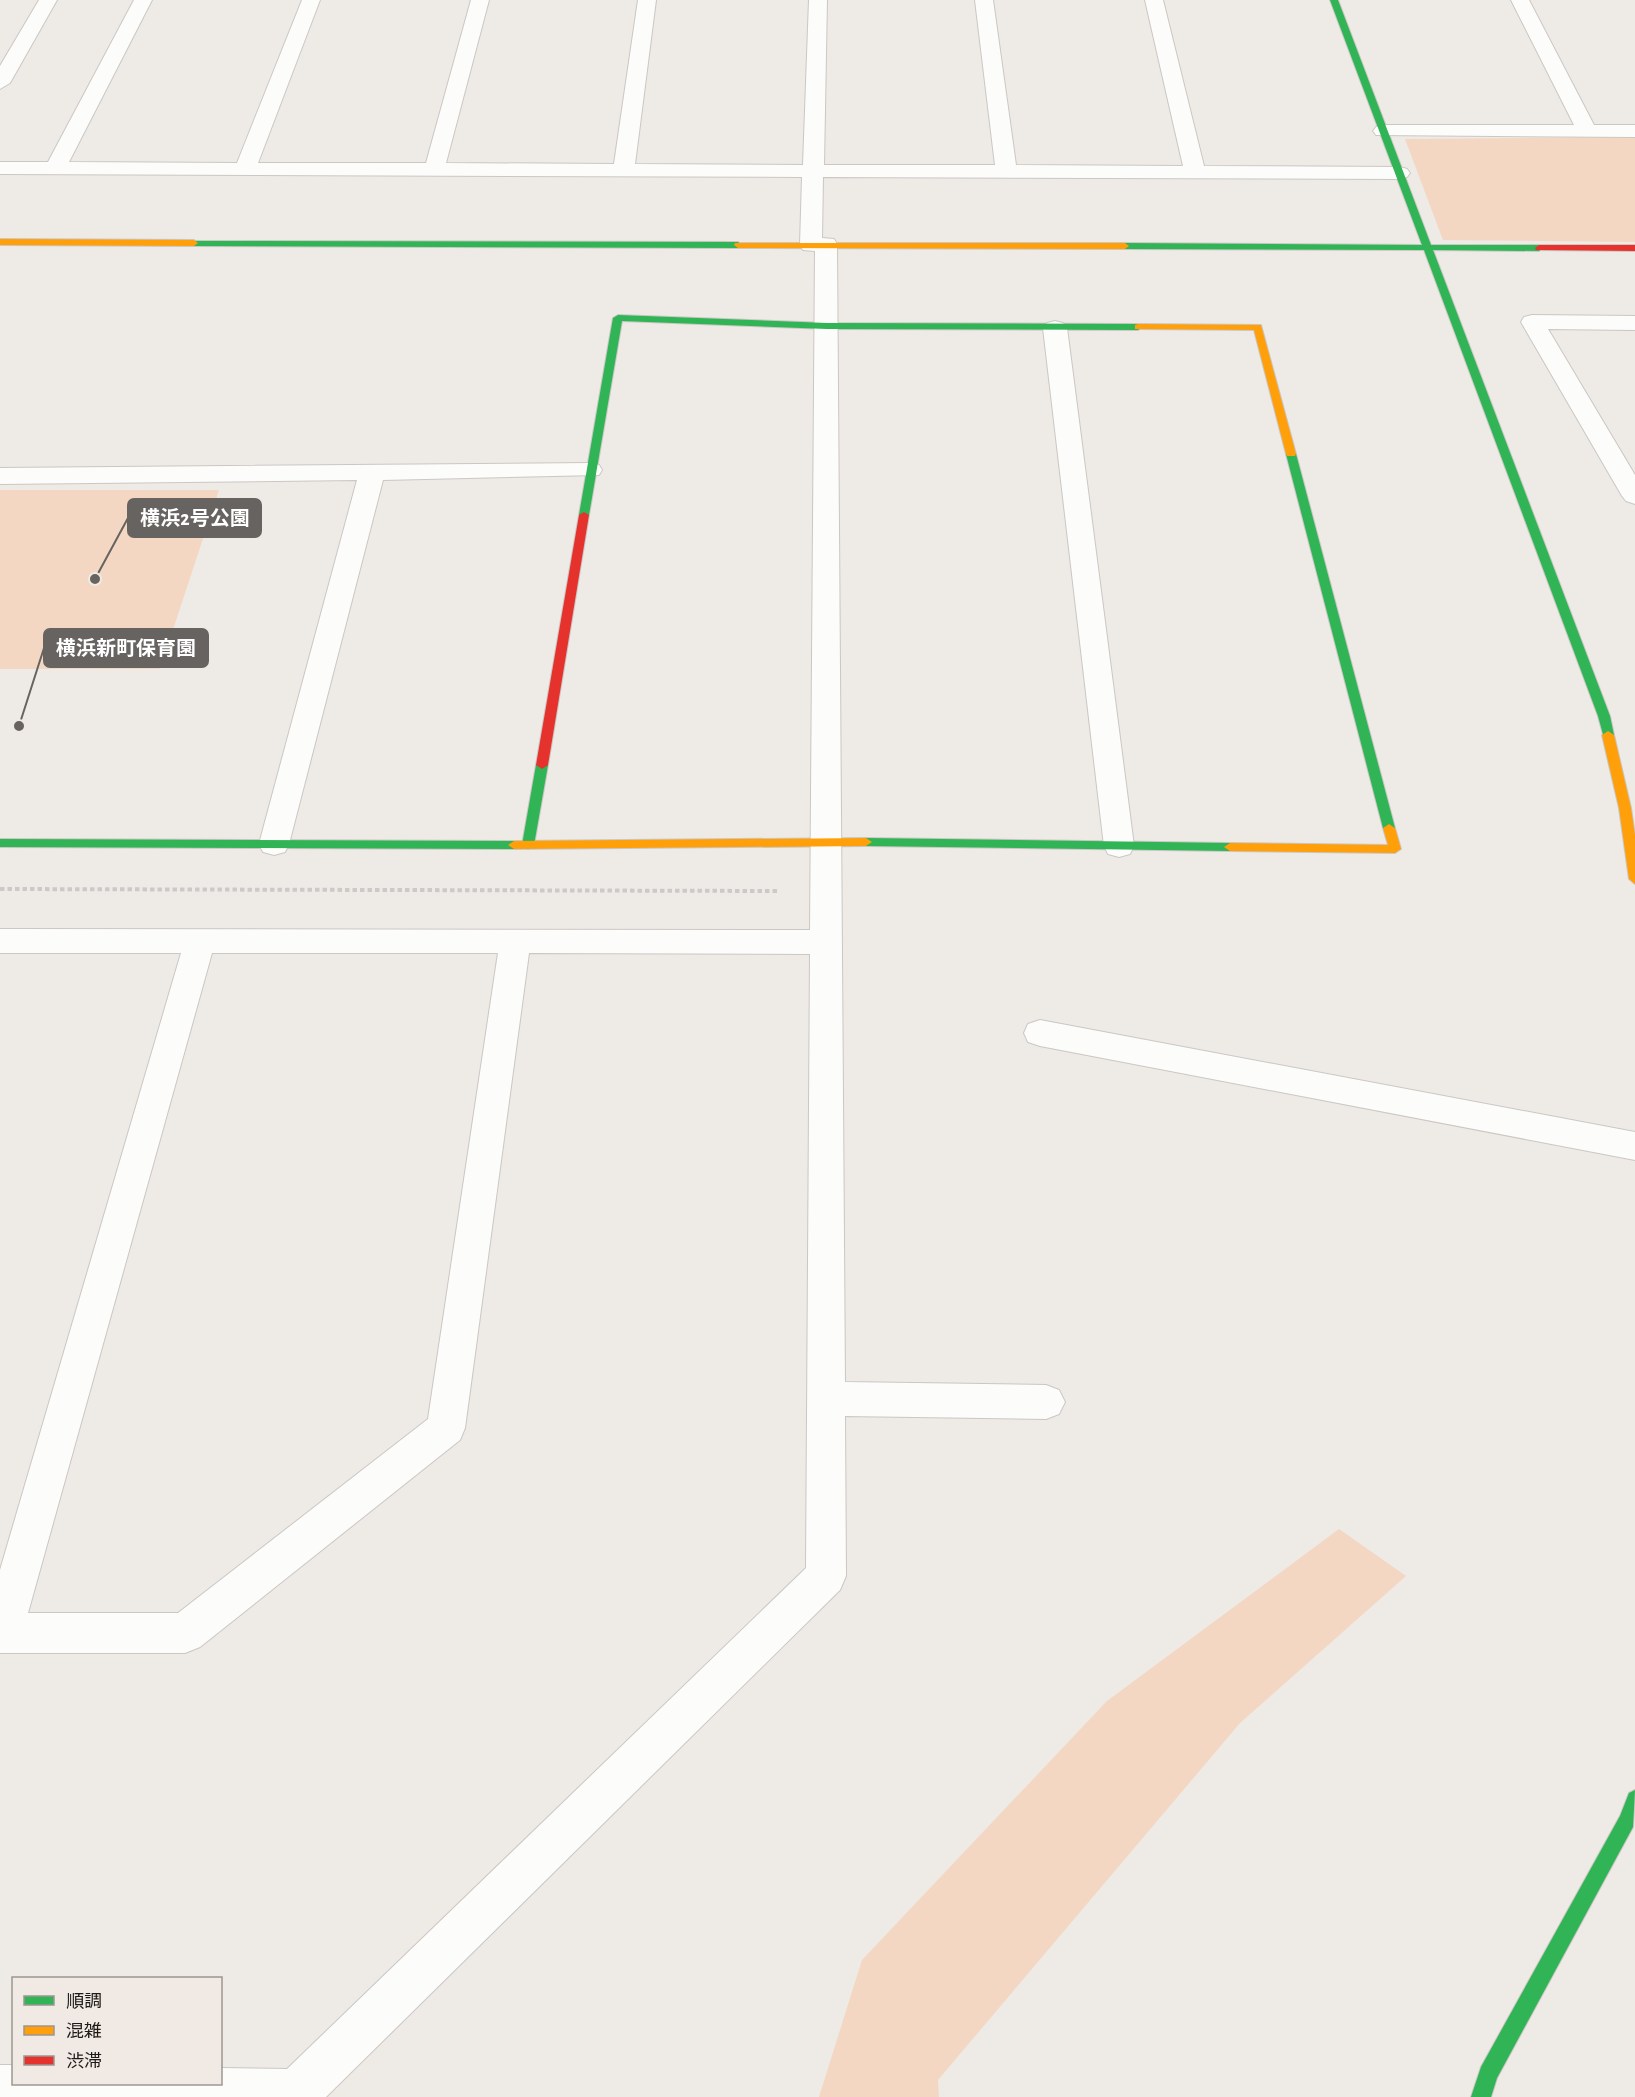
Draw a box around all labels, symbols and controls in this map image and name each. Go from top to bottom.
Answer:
callout: 横浜2号公園 [128,499,261,537]
text: 横浜2号公園 [140,507,250,529]
callout: 横浜新町保育園 [44,629,208,667]
text: 横浜新町保育園 [56,637,196,659]
legend [12,1977,222,2085]
text: 順調 [66,1993,102,2011]
text: 混雑 [66,2021,102,2041]
text: 渋滞 [66,2052,102,2071]

